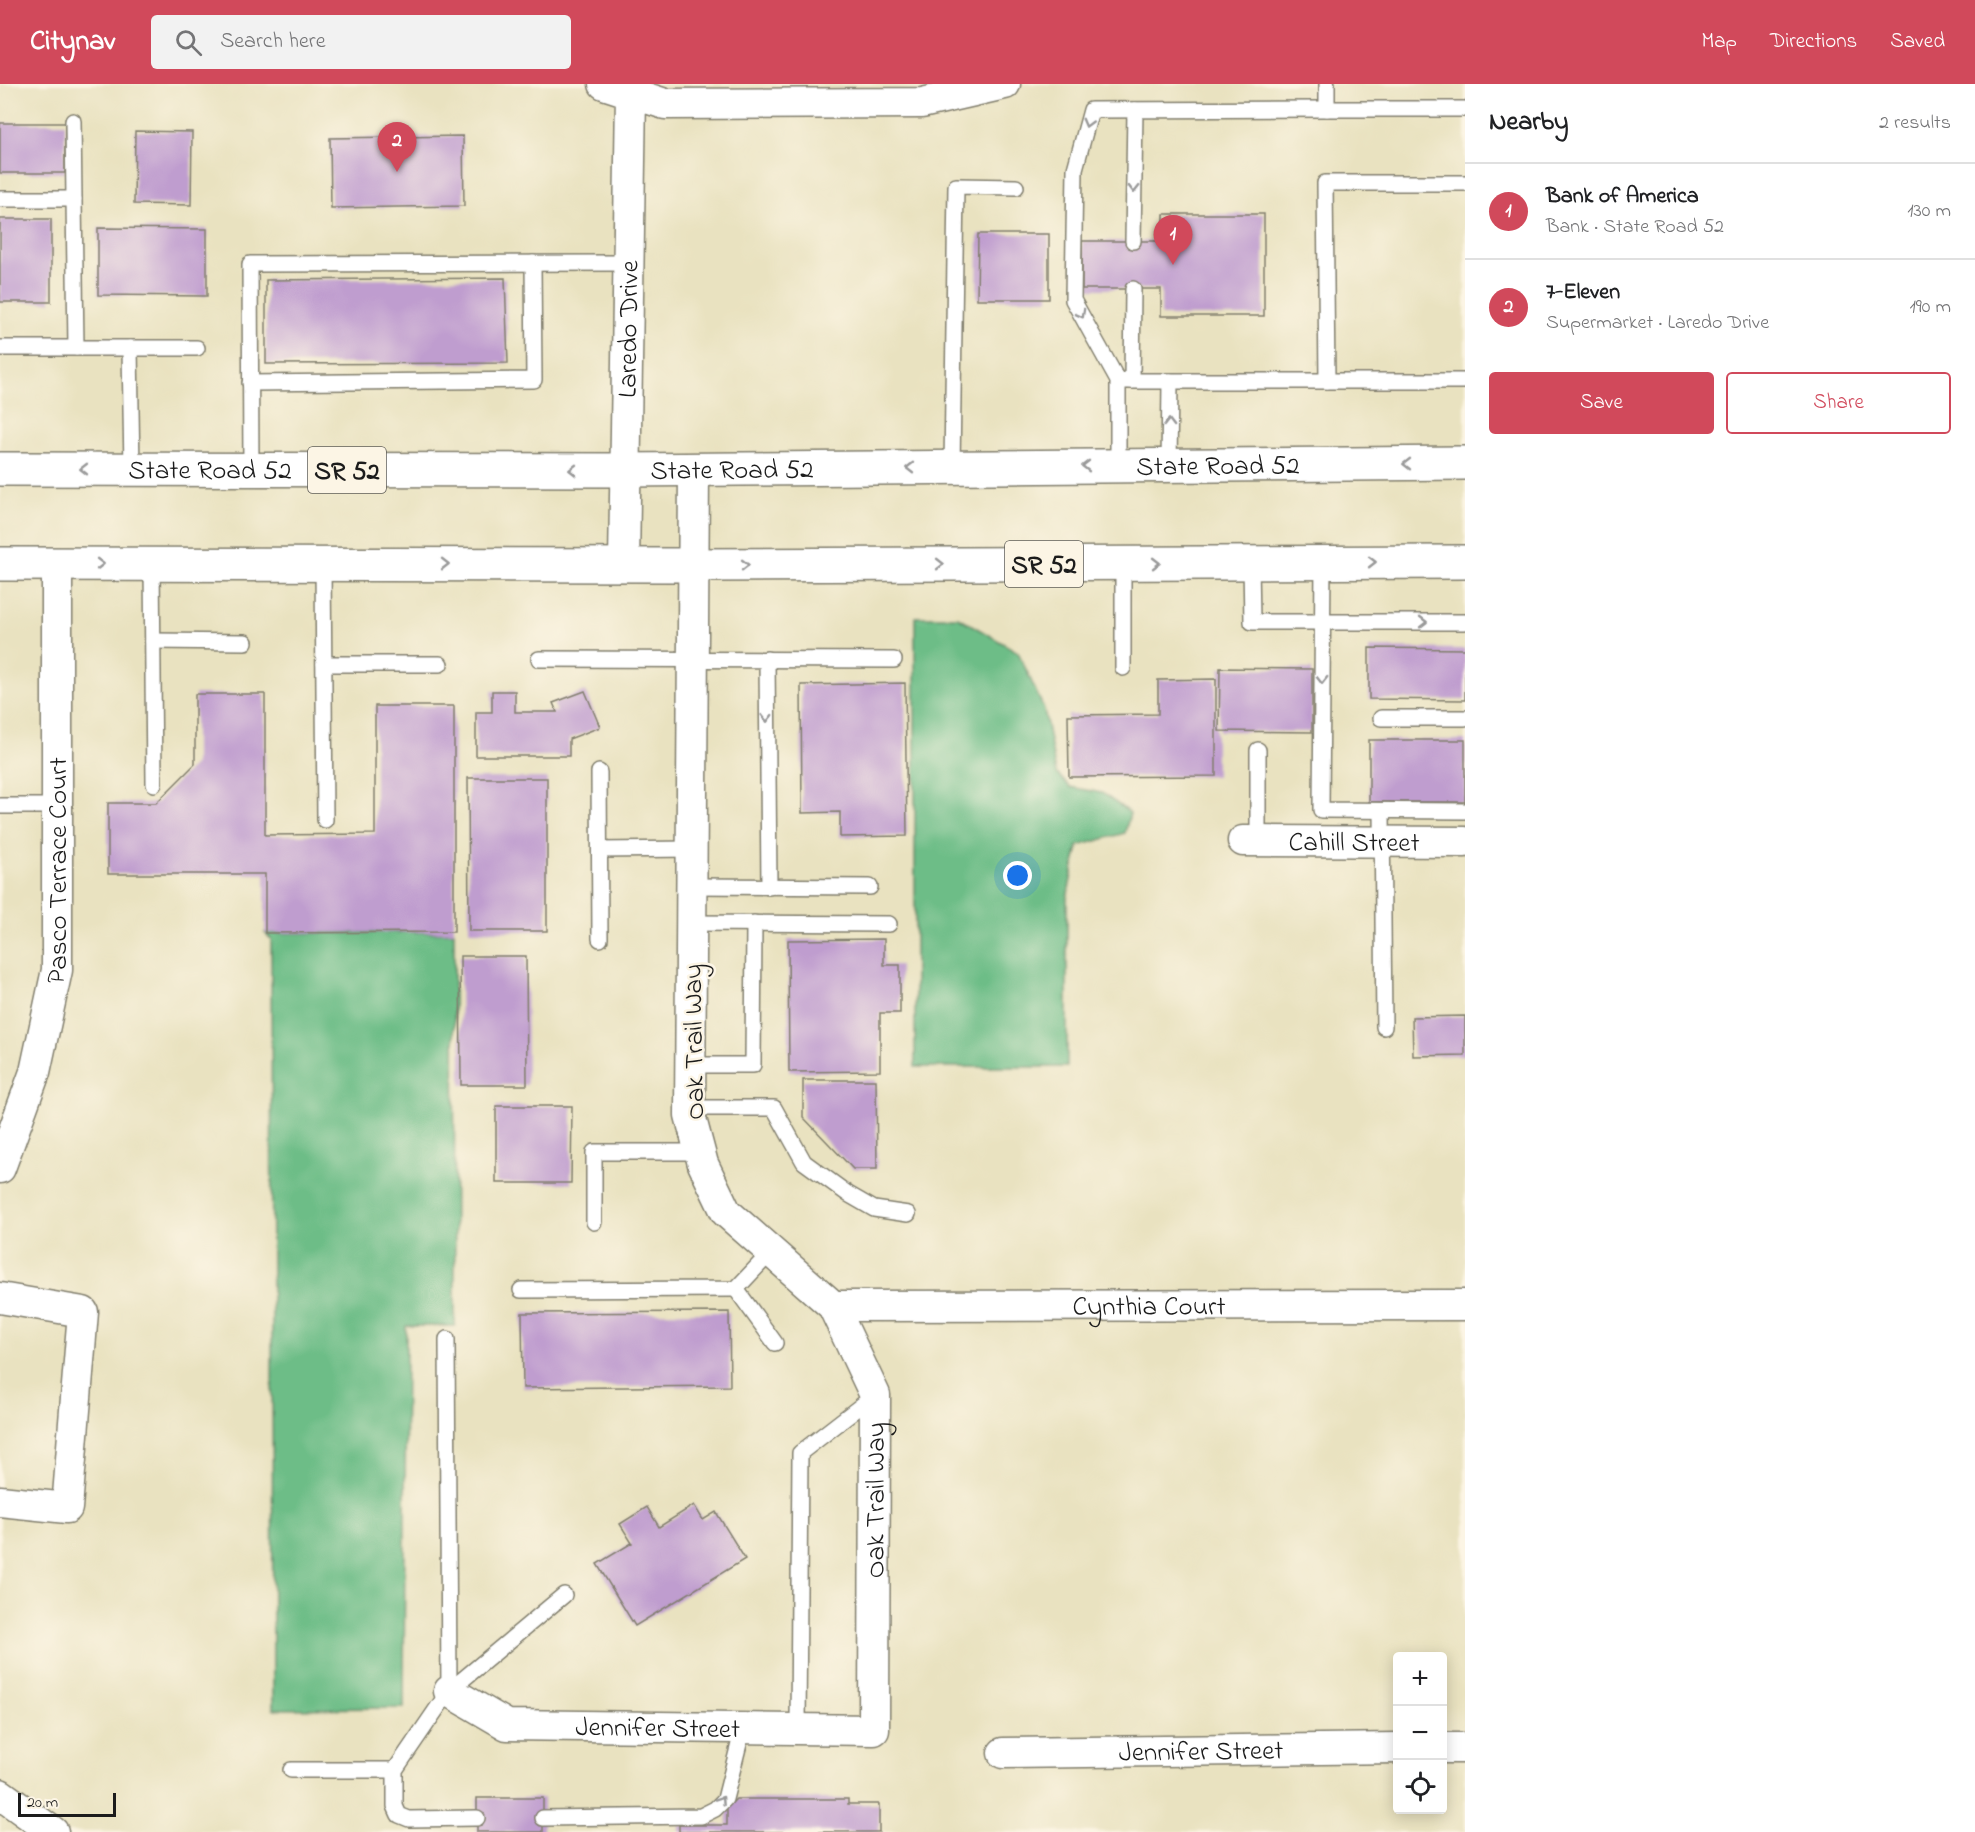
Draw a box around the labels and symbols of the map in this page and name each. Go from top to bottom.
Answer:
one-way arrow [1082,118,1095,128]
pin: 2 [378,122,416,172]
one-way arrow [1128,185,1140,194]
pin: 1 [1154,216,1192,265]
street label: Laredo Drive [609,259,651,398]
one-way arrow [1074,308,1085,319]
one-way arrow [1163,419,1176,428]
road number: SR 52 [308,447,386,493]
street label: State Road 52 [1136,447,1300,488]
street label: State Road 52 [650,451,814,492]
street label: State Road 52 [128,452,292,491]
one-way arrow [1402,458,1411,470]
one-way arrow [1081,460,1090,472]
one-way arrow [905,462,914,474]
one-way arrow [79,463,88,475]
one-way arrow [568,464,577,476]
road number: SR 52 [1005,541,1083,587]
one-way arrow [1368,556,1377,568]
one-way arrow [1152,557,1161,569]
one-way arrow [96,558,105,570]
one-way arrow [441,558,450,570]
one-way arrow [936,558,945,570]
one-way arrow [741,559,750,571]
one-way arrow [1419,616,1428,628]
one-way arrow [1316,676,1328,685]
one-way arrow [761,713,773,722]
street label: Pasco Terrace Court [37,757,79,988]
street label: Cahill Street [1288,824,1420,864]
your location [1003,861,1032,890]
street label: Oak Trail Way [675,964,716,1120]
street label: Cynthia Court [1072,1288,1226,1328]
street label: Oak Trail Way [857,1422,897,1578]
street label: Jennifer Street [575,1709,740,1750]
street label: Jennifer Street [1118,1732,1284,1774]
scale bar [18,1790,116,1818]
one-way arrow [714,1796,725,1807]

